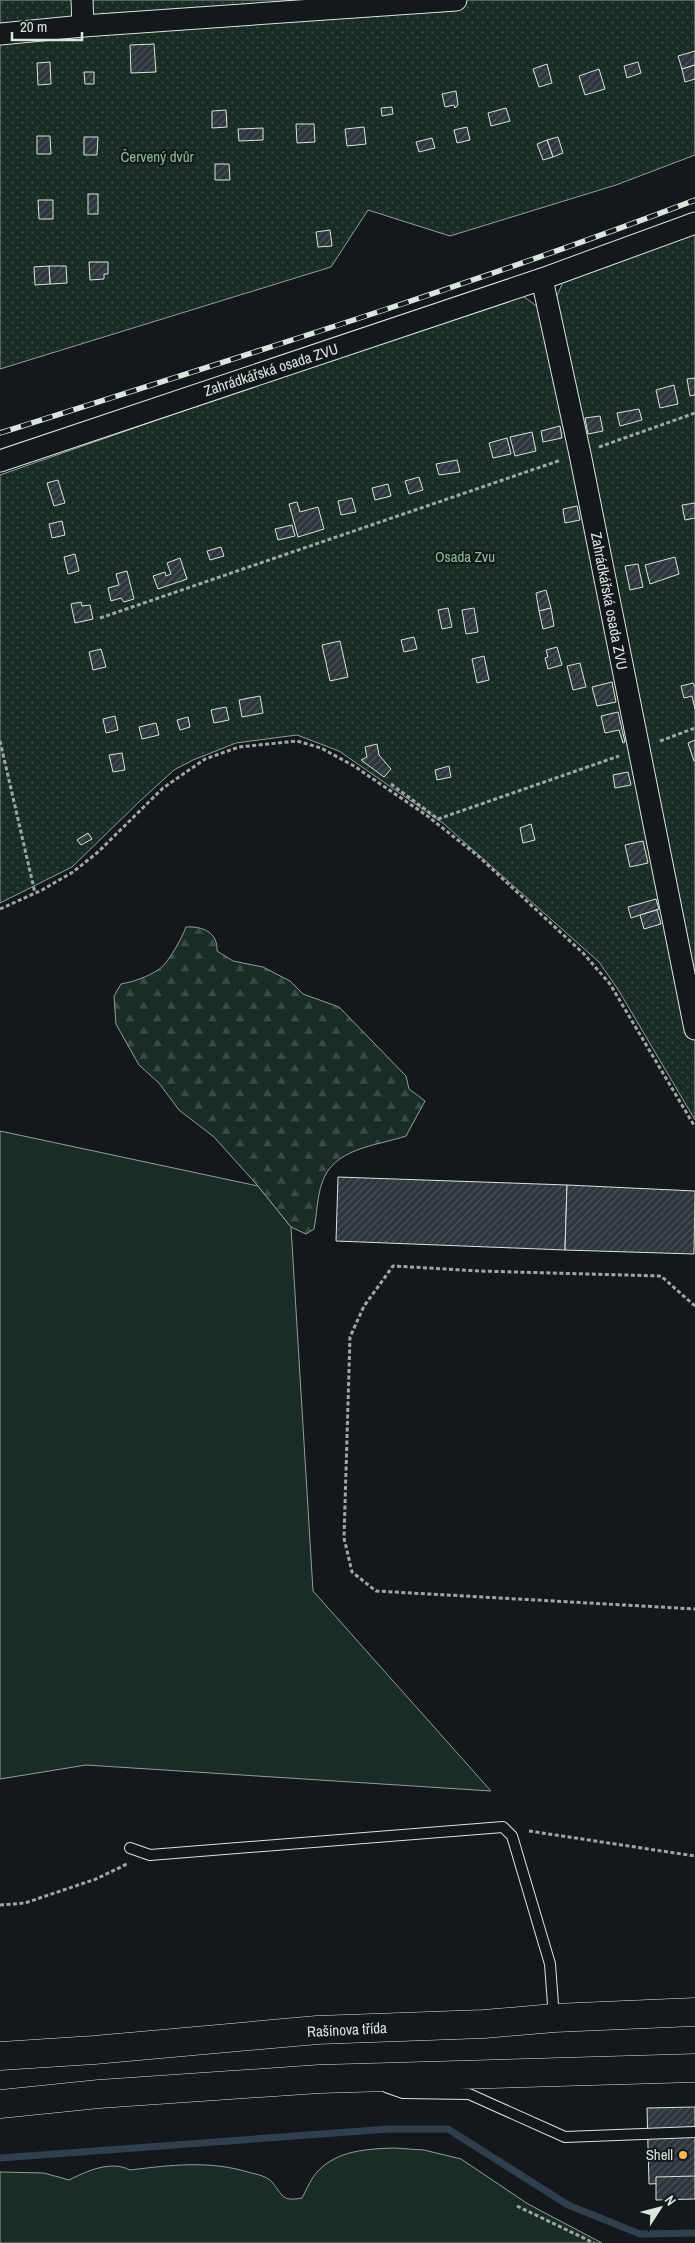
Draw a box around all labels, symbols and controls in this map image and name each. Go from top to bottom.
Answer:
scale bar [12,10,82,42]
text: 20 m [20,16,47,37]
park label: Červený dvůr [120,146,194,167]
street label: Zahrádkářská osada ZVU [201,338,341,401]
street label: Zahrádkářská osada ZVU [586,530,633,672]
park label: Osada Zvu [435,546,495,567]
street label: Rašínova třída [306,2017,388,2042]
place label: Shell [646,2144,673,2165]
marker: Shell [677,2149,689,2161]
north arrow [635,2183,685,2233]
text: N [661,2192,680,2209]

